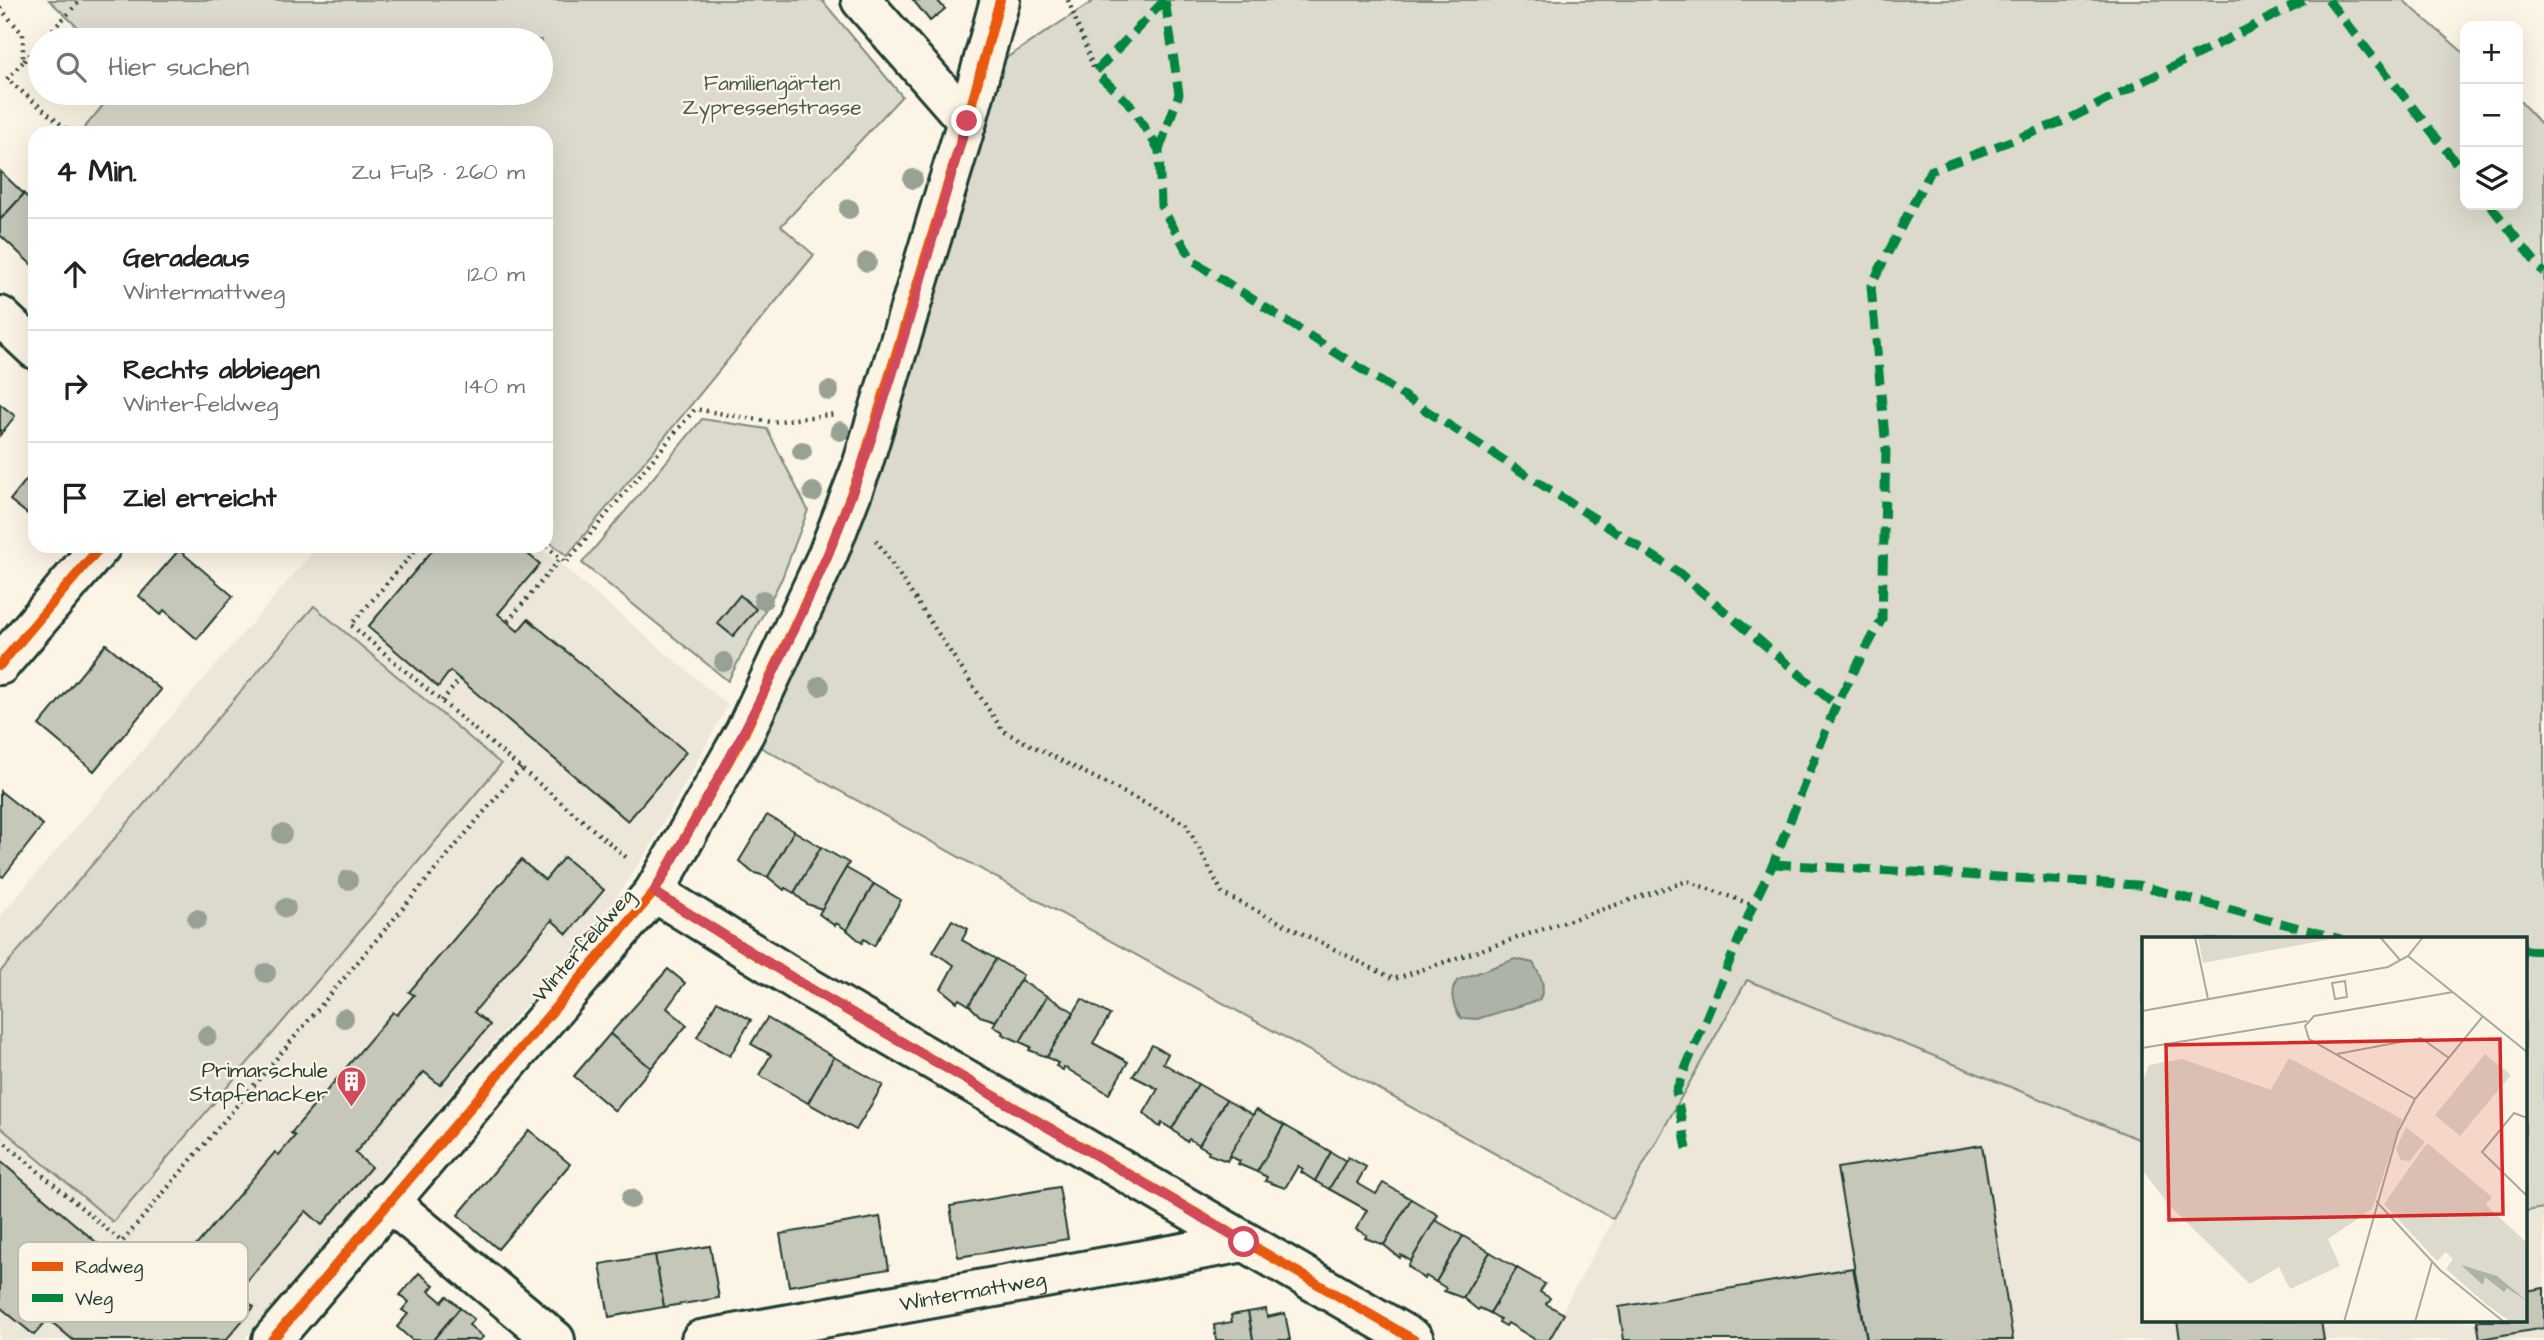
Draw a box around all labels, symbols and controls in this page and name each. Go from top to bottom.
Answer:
map controls [2460,21,2523,210]
button: + [2460,21,2523,84]
search box [28,28,553,105]
icon: search [52,48,90,86]
text: Hier suchen [108,49,249,85]
park label: Familiengärten Zypressenstrasse [682,69,862,124]
button: − [2460,84,2523,147]
route end [951,105,982,136]
button: layers [2460,147,2523,210]
text: 4 Min. [56,151,137,193]
text: Zu Fuß · 260 m [351,156,525,188]
text: Geradeaus [123,240,250,276]
icon: ahead [56,255,94,293]
text: 120 m [467,258,525,290]
text: Wintermattweg [123,276,285,308]
text: Rechts abbiegen [123,352,320,388]
icon: right [56,367,94,405]
text: 140 m [465,370,525,402]
text: Winterfeldweg [123,388,278,420]
icon: arrive [56,479,94,517]
text: Ziel erreicht [123,480,277,516]
street label: Winterfeldweg [526,882,643,1010]
inset map [2142,937,2526,1322]
place label: Primarschule Stapfenacker [189,1056,328,1110]
building icon: Primarschule Stapfenacker [334,1065,368,1109]
route start [1228,1226,1259,1257]
legend [18,1242,248,1322]
text: Radweg [75,1254,144,1282]
street label: Wintermattweg [897,1264,1049,1319]
text: Weg [75,1286,113,1314]

